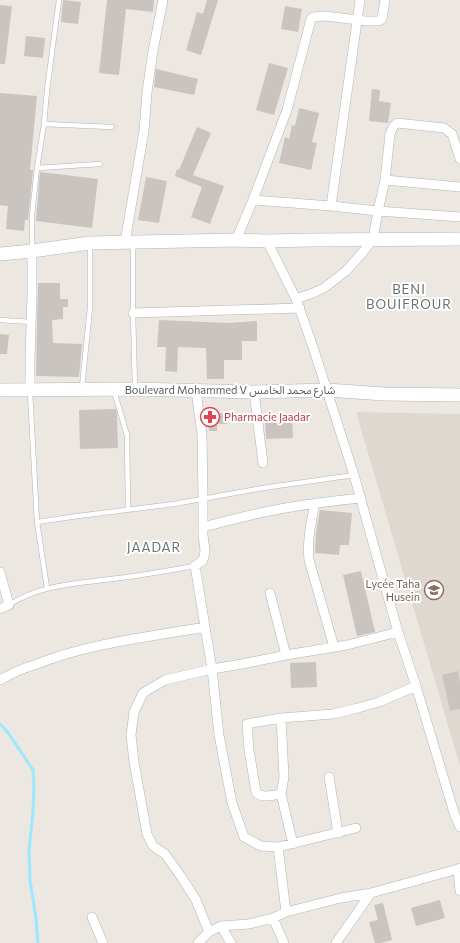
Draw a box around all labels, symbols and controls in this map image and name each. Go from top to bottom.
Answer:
district label: BENI BOUIFROUR [366,281,452,312]
street label: Boulevard Mohammed V شارع محمد الخامس [125,383,336,398]
pharmacy icon: Pharmacie Jaadar [199,406,221,428]
place label: Pharmacie Jaadar [224,410,311,424]
district label: JAADAR [127,539,181,555]
place label: Lycée Taha Husein [365,577,420,603]
school or university icon: Lycée Taha Husein [423,579,445,601]

